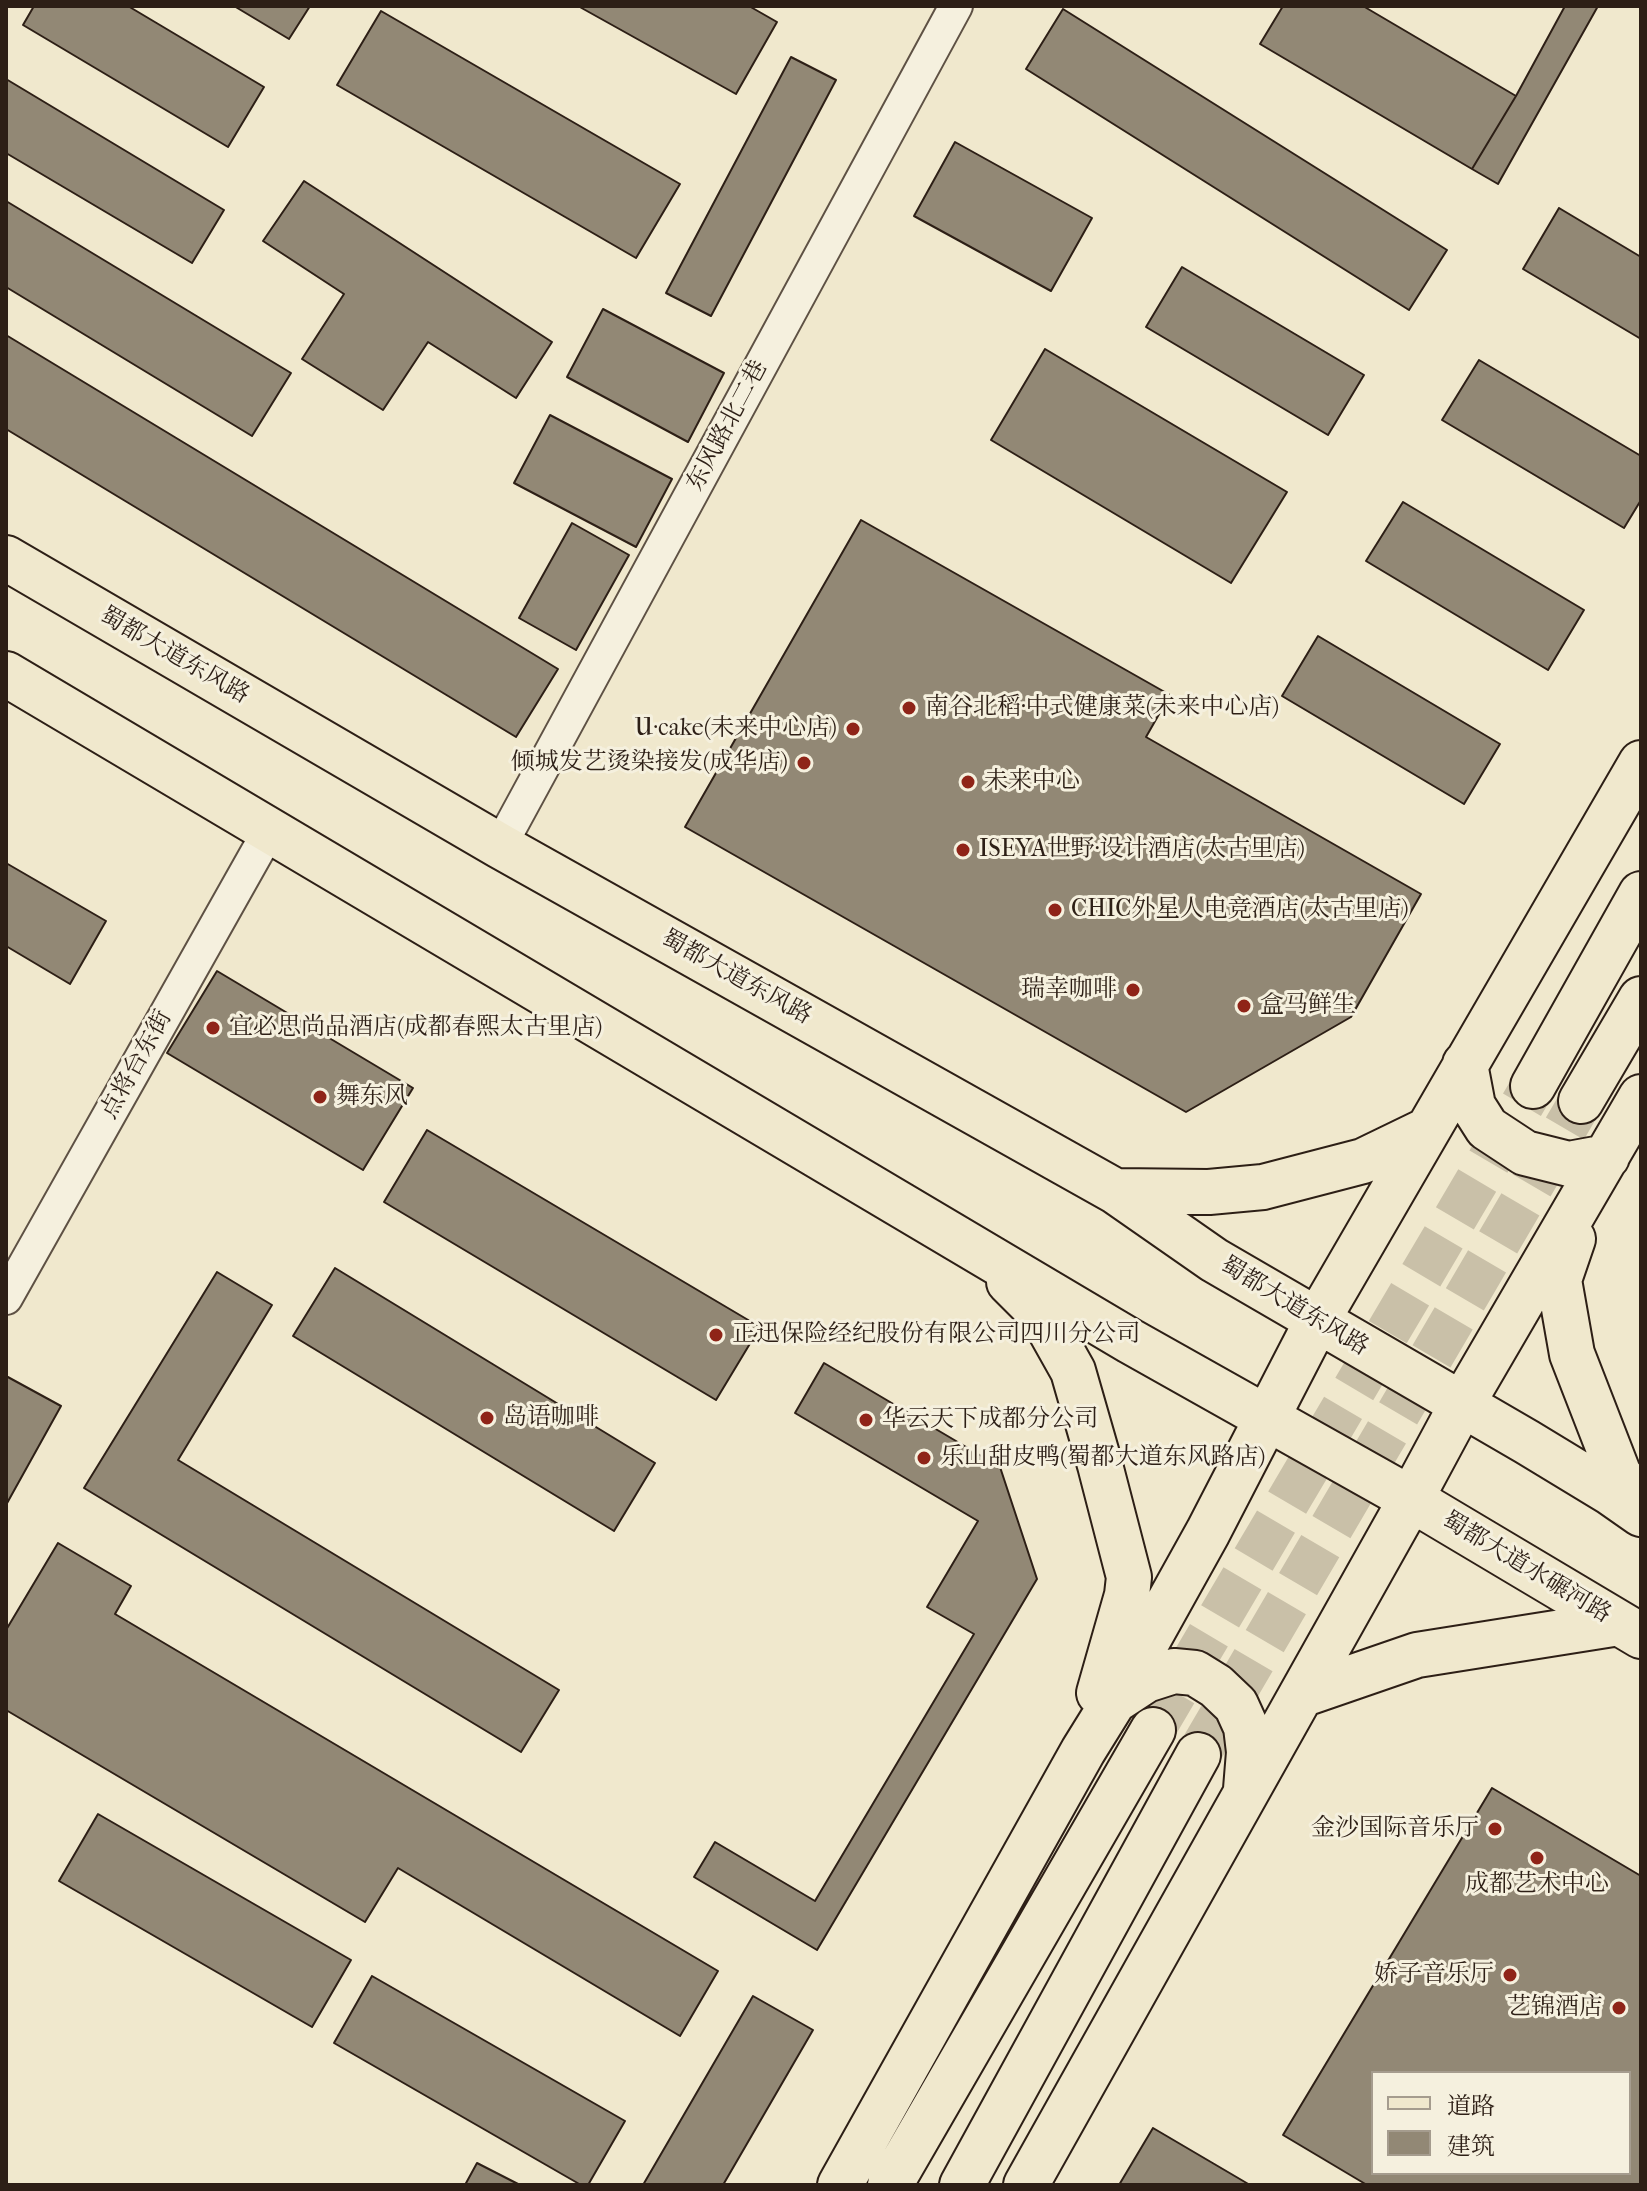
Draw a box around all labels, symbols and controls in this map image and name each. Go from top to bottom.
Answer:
street label: 东风路北二巷 [681,356,775,496]
street label: 蜀都大道东风路 [94,602,254,710]
place label: 南谷北稻·中式健康菜(未来中心店) [925,694,1279,722]
marker: 南谷北稻·中式健康菜(未来中心店) [900,699,918,717]
place label: U·cake(未来中心店) [635,715,837,743]
marker: U·cake(未来中心店) [844,720,862,738]
place label: 倾城发艺烫染接发(成华店) [511,749,788,777]
marker: 倾城发艺烫染接发(成华店) [795,754,813,772]
place label: 未来中心 [984,768,1080,796]
marker: 未来中心 [959,773,977,791]
place label: ISEYA世野·设计酒店(太古里店) [979,836,1305,864]
marker: ISEYA世野·设计酒店(太古里店) [954,841,972,859]
place label: CHIC外星人电竞酒店(太古里店) [1071,896,1409,924]
marker: CHIC外星人电竞酒店(太古里店) [1046,901,1064,919]
street label: 蜀都大道东风路 [656,925,816,1031]
place label: 瑞幸咖啡 [1021,976,1117,1004]
marker: 瑞幸咖啡 [1124,981,1142,999]
place label: 盒马鲜生 [1260,992,1356,1020]
marker: 盒马鲜生 [1235,997,1253,1015]
street label: 点将台东街 [95,1006,179,1124]
place label: 宜必思尚品酒店(成都春熙太古里店) [229,1014,602,1042]
marker: 宜必思尚品酒店(成都春熙太古里店) [204,1019,222,1037]
place label: 舞东风 [336,1083,408,1111]
marker: 舞东风 [311,1088,329,1106]
street label: 蜀都大道东风路 [1215,1251,1373,1363]
place label: 正迅保险经纪股份有限公司四川分公司 [732,1321,1140,1349]
marker: 正迅保险经纪股份有限公司四川分公司 [707,1326,725,1344]
place label: 岛语咖啡 [503,1404,599,1432]
place label: 华云天下成都分公司 [882,1406,1098,1434]
marker: 岛语咖啡 [478,1409,496,1427]
marker: 华云天下成都分公司 [857,1411,875,1429]
place label: 乐山甜皮鸭(蜀都大道东风路店) [940,1444,1265,1472]
marker: 乐山甜皮鸭(蜀都大道东风路店) [915,1449,933,1467]
street label: 蜀都大道水碾河路 [1436,1506,1616,1630]
place label: 金沙国际音乐厅 [1311,1815,1479,1843]
marker: 金沙国际音乐厅 [1486,1820,1504,1838]
marker: 成都艺术中心 [1528,1849,1546,1867]
place label: 成都艺术中心 [1465,1871,1609,1899]
place label: 娇子音乐厅 [1374,1961,1494,1989]
marker: 娇子音乐厅 [1501,1966,1519,1984]
place label: 艺锦酒店 [1507,1994,1603,2022]
marker: 艺锦酒店 [1610,1999,1628,2017]
legend [1371,2071,1631,2175]
text: 道路 [1447,2092,1495,2120]
text: 建筑 [1447,2132,1495,2160]

